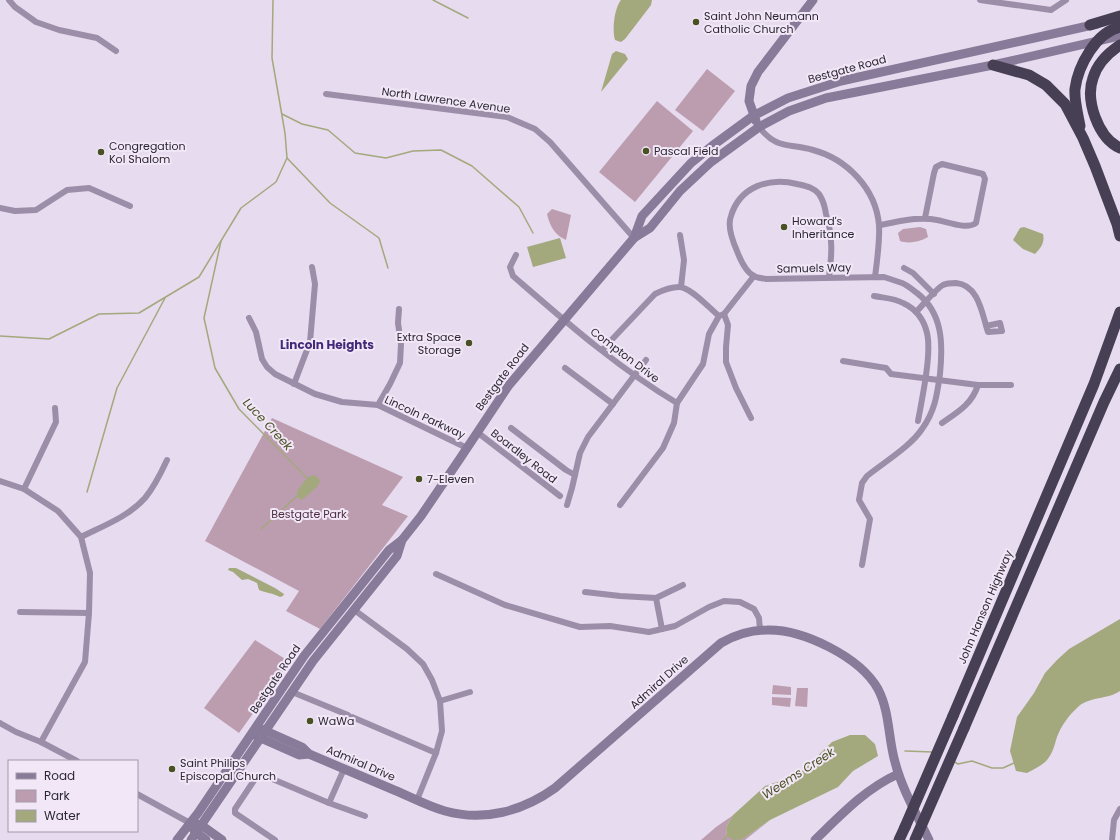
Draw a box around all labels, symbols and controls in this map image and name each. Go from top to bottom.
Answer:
place label: Saint John Neumann Catholic Church [704,8,819,37]
marker: Saint John Neumann Catholic Church [691,17,701,27]
street label: Bestgate Road [806,51,888,87]
street label: North Lawrence Avenue [381,83,512,117]
place label: Congregation Kol Shalom [109,138,186,167]
place label: Pascal Field [654,143,719,159]
marker: Pascal Field [641,146,651,156]
marker: Congregation Kol Shalom [96,147,106,157]
place label: Howard's Inheritance [792,213,855,242]
marker: Howard's Inheritance [779,222,789,232]
street label: Samuels Way [776,259,852,277]
street label: Compton Drive [587,324,663,386]
place label: Extra Space Storage [397,329,461,358]
district label: Lincoln Heights [280,336,374,353]
marker: Extra Space Storage [464,338,474,348]
street label: Bestgate Road [471,340,533,414]
street label: Lincoln Parkway [382,391,469,443]
water label: Luce Creek [239,394,297,455]
street label: Boardley Road [488,425,560,487]
place label: 7-Eleven [427,471,474,487]
marker: 7-Eleven [414,474,424,484]
park label: Bestgate Park [271,506,347,522]
street label: John Hanson Highway [954,547,1017,666]
street label: Bestgate Road [246,641,304,717]
street label: Admiral Drive [626,651,692,713]
place label: WaWa [318,713,354,729]
marker: WaWa [305,716,315,726]
street label: Admiral Drive [324,741,398,785]
water label: Weems Creek [758,743,838,803]
place label: Saint Philips Episcopal Church [180,755,276,784]
legend [8,760,138,832]
marker: Saint Philips Episcopal Church [167,764,177,774]
text: Road [44,767,75,784]
text: Park [44,787,71,804]
text: Water [44,807,81,824]

